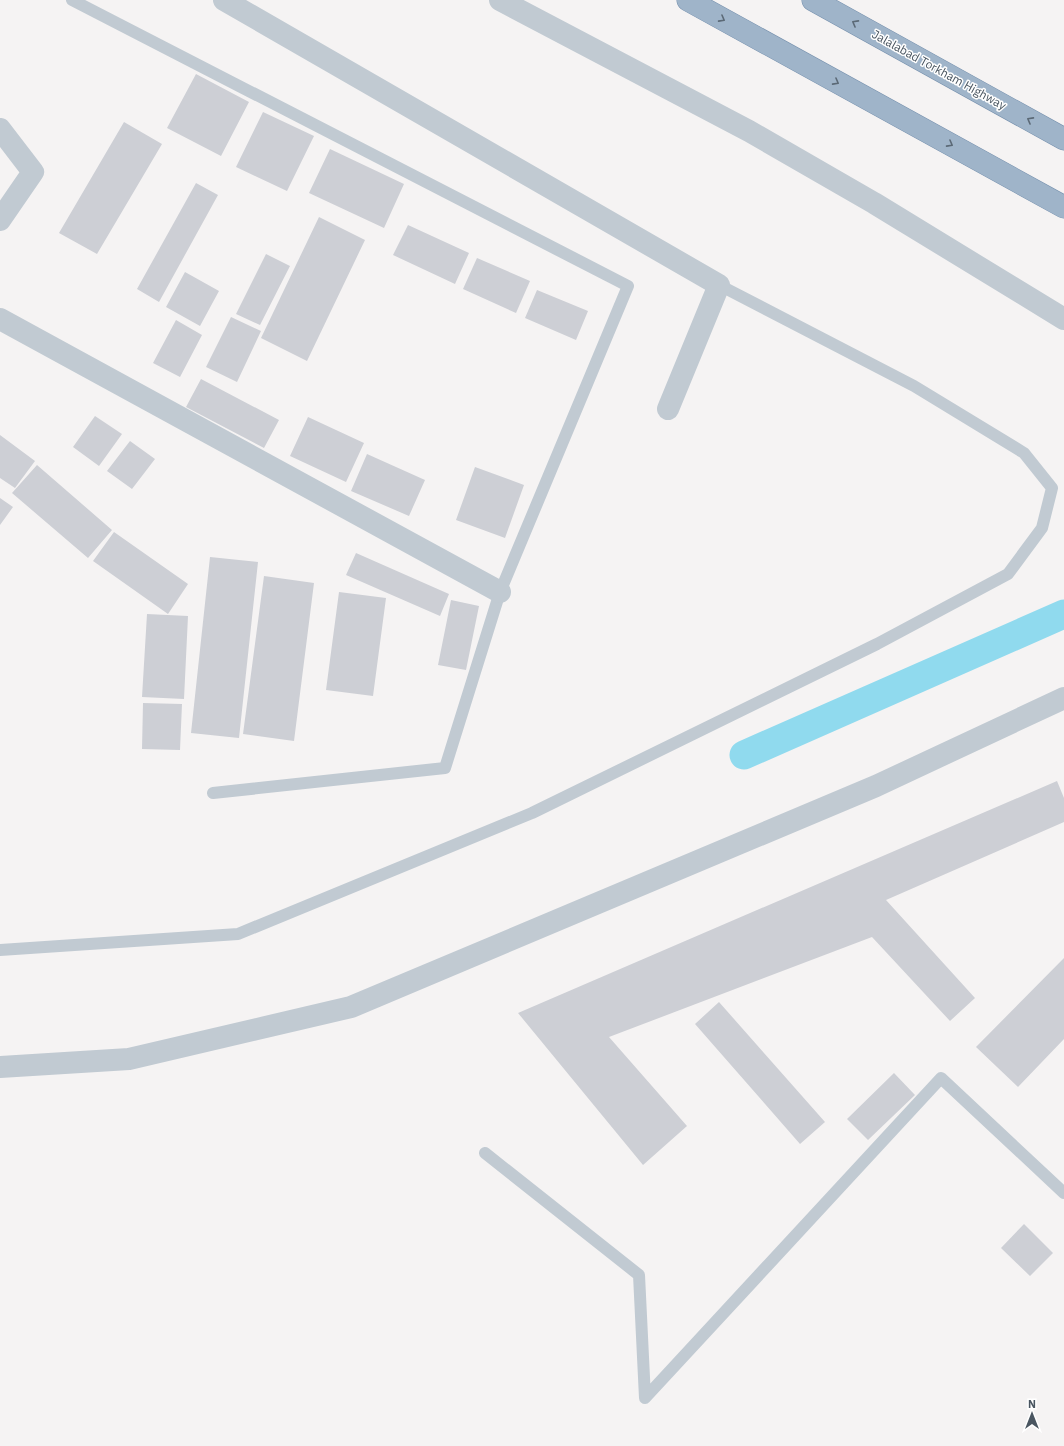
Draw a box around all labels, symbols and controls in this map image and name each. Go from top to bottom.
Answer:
one-way arrow [718,14,725,21]
one-way arrow [852,21,859,28]
street label: Jalalabad Torkham Highway [870,26,1009,113]
one-way arrow [832,77,839,84]
one-way arrow [1027,117,1034,125]
one-way arrow [946,140,953,147]
north arrow [1012,1394,1052,1434]
text: N [1028,1397,1036,1411]

